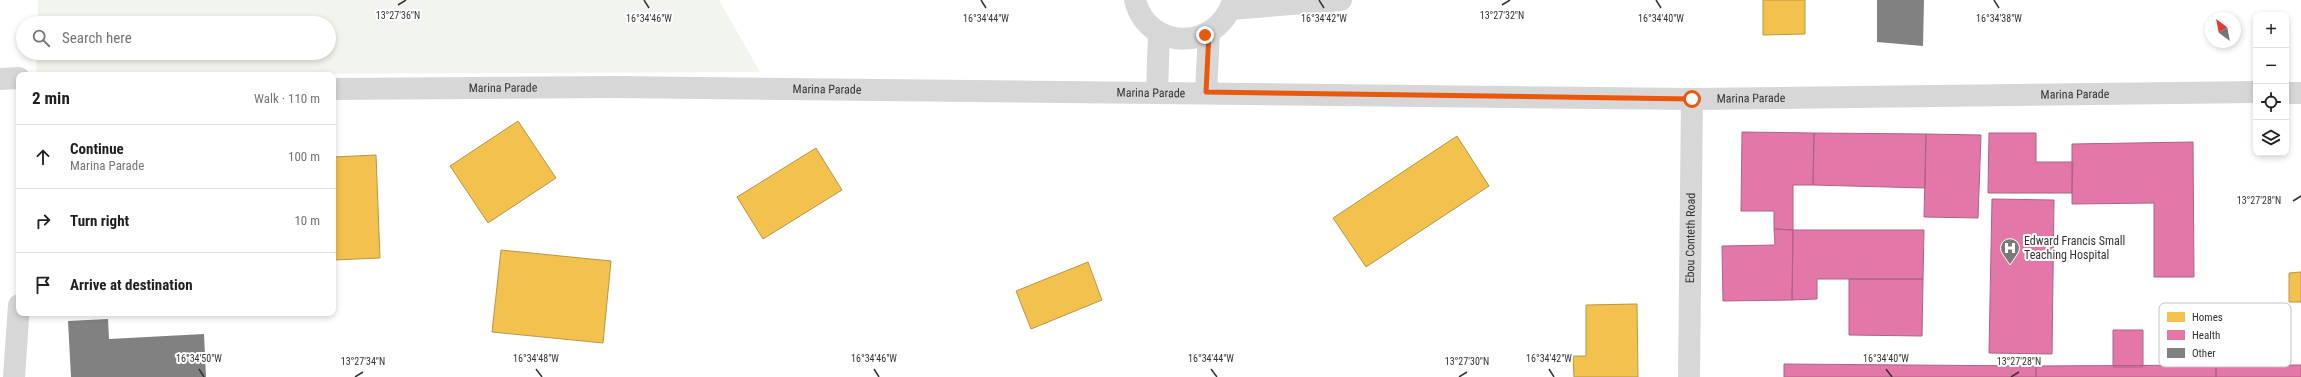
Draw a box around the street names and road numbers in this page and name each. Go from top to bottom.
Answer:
street label: Marina Parade [469,81,538,95]
street label: Marina Parade [793,82,862,97]
street label: Marina Parade [1117,86,1186,100]
street label: Marina Parade [2040,87,2110,102]
street label: Marina Parade [1717,91,1786,106]
street label: Ebou Conteth Road [1683,193,1698,283]

